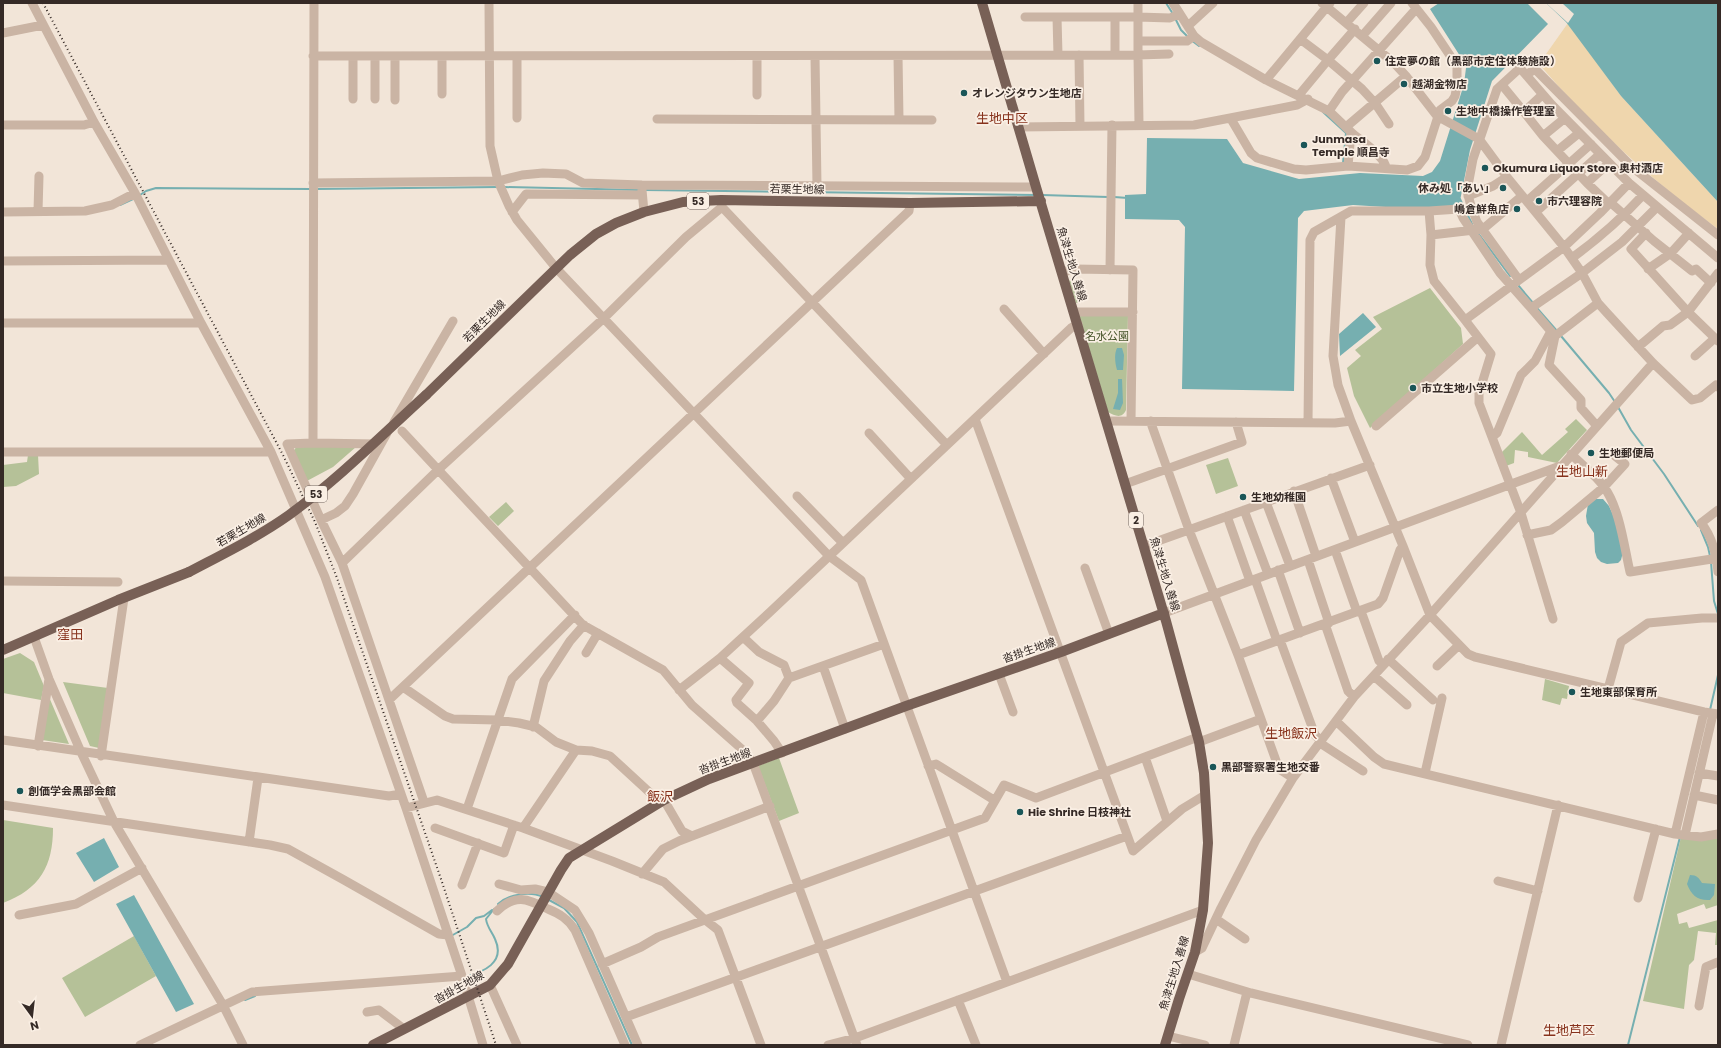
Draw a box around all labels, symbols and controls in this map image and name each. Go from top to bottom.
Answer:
place label: 住定夢の館（黒部市定住体験施設） [1385,53,1561,69]
marker: 住定夢の館（黒部市定住体験施設） [1372,56,1382,66]
place label: 越湖金物店 [1412,76,1467,92]
marker: 越湖金物店 [1399,79,1409,89]
place label: オレンジタウン生地店 [972,85,1082,101]
marker: オレンジタウン生地店 [959,88,969,98]
place label: 生地中橋操作管理室 [1456,103,1555,119]
marker: 生地中橋操作管理室 [1443,106,1453,116]
district label: 生地中区 [976,109,1028,128]
place label: Junmasa Temple 順昌寺 [1312,131,1390,160]
marker: Junmasa Temple 順昌寺 [1299,140,1309,150]
place label: Okumura Liquor Store 奥村酒店 [1493,160,1663,176]
marker: Okumura Liquor Store 奥村酒店 [1480,163,1490,173]
place label: 休み処「あい」 [1418,180,1495,196]
street label: 若栗生地線 [769,181,825,197]
marker: 休み処「あい」 [1498,183,1508,193]
road number: 53 [687,193,709,209]
place label: 市六理容院 [1547,193,1602,209]
marker: 市六理容院 [1534,196,1544,206]
place label: 嶋倉鮮魚店 [1454,201,1509,217]
marker: 嶋倉鮮魚店 [1512,204,1522,214]
street label: 魚津生地入善線 [1053,225,1091,303]
street label: 若栗生地線 [459,296,509,346]
park label: 名水公園 [1085,328,1129,344]
place label: 市立生地小学校 [1421,380,1498,396]
marker: 市立生地小学校 [1408,383,1418,393]
place label: 生地郵便局 [1599,445,1654,461]
marker: 生地郵便局 [1586,448,1596,458]
district label: 生地山新 [1556,462,1608,481]
road number: 53 [305,486,327,502]
place label: 生地幼稚園 [1251,489,1306,505]
marker: 生地幼稚園 [1238,492,1248,502]
street label: 若栗生地線 [213,509,269,551]
road number: 2 [1129,512,1143,528]
street label: 魚津生地入善線 [1146,535,1184,613]
district label: 窪田 [57,625,83,644]
street label: 沓掛生地線 [1000,633,1058,667]
place label: 生地東部保育所 [1580,684,1657,700]
marker: 生地東部保育所 [1567,687,1577,697]
district label: 生地飯沢 [1265,724,1317,743]
street label: 沓掛生地線 [696,744,754,778]
place label: 黒部警察署生地交番 [1221,759,1320,775]
marker: 黒部警察署生地交番 [1208,762,1218,772]
place label: 創価学会黒部会館 [28,783,116,799]
marker: 創価学会黒部会館 [15,786,25,796]
district label: 飯沢 [647,787,673,806]
place label: Hie Shrine 日枝神社 [1028,804,1131,820]
marker: Hie Shrine 日枝神社 [1015,807,1025,817]
street label: 魚津生地入善線 [1155,934,1193,1012]
street label: 沓掛生地線 [431,967,487,1007]
north arrow [12,996,52,1036]
text: N [29,1017,41,1034]
district label: 生地芦区 [1543,1021,1595,1040]

